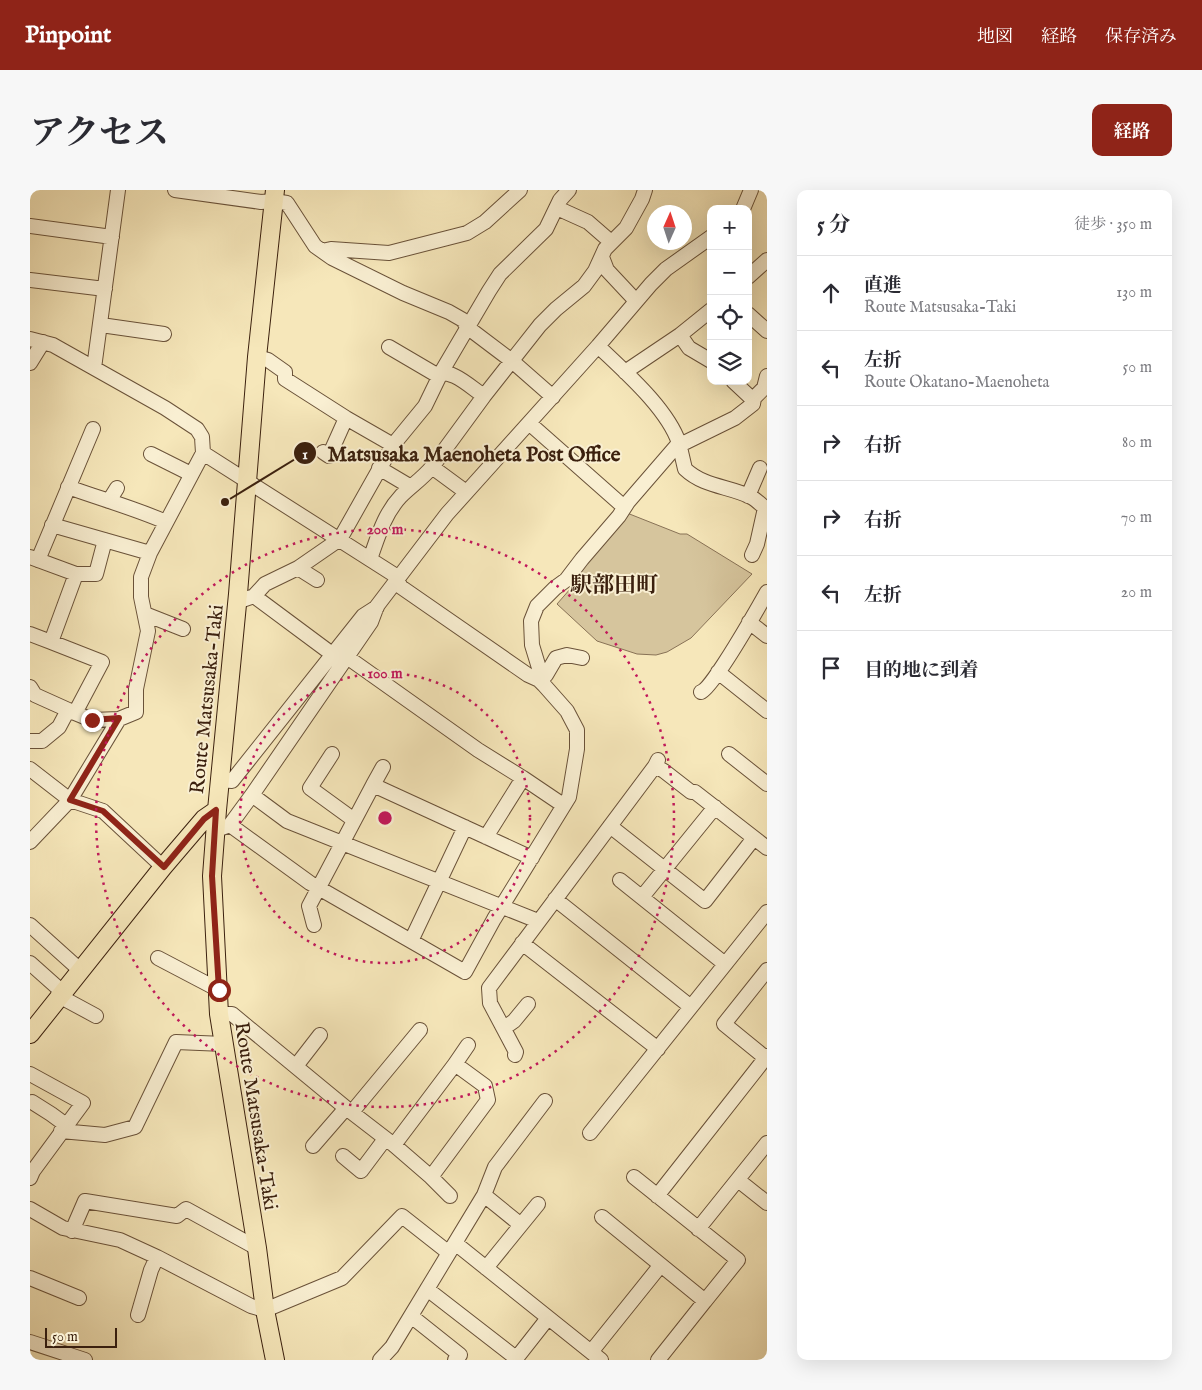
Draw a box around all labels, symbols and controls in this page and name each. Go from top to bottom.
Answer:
text: Pinpoint [25,20,111,51]
text: 地図 [977,26,1013,49]
text: 経路 [1041,26,1077,49]
text: 保存済み [1105,26,1177,49]
button: 経路 [1092,104,1172,156]
text: アクセス [30,112,169,157]
north arrow [647,205,692,250]
map controls [707,205,752,385]
button: + [707,205,752,250]
text: 5 分 [817,212,850,239]
text: 徒歩 · 350 m [1074,215,1152,235]
button: − [707,250,752,295]
text: 直進 [864,274,902,298]
icon: ahead [817,279,845,307]
text: 130 m [1116,283,1152,303]
button: locate [707,295,752,340]
text: Route Matsusaka-Taki [864,298,1016,318]
button: layers [707,340,752,385]
text: 左折 [864,349,902,373]
icon: left [817,354,845,382]
text: 50 m [1123,358,1152,378]
text: Route Okatano-Maenoheta [864,373,1050,393]
icon: right [817,429,845,457]
text: 80 m [1122,433,1152,453]
text: 右折 [864,434,902,458]
callout: Matsusaka Maenoheta Post Office [293,435,631,471]
text: Matsusaka Maenoheta Post Office [328,442,621,469]
text: 1 [302,445,308,464]
icon: right [817,504,845,532]
text: 70 m [1121,508,1152,528]
text: 右折 [864,509,902,533]
text: 200 m [367,520,404,539]
district label: 駅部田町 [570,572,658,600]
icon: left [817,579,845,607]
text: 20 m [1121,583,1152,603]
text: 左折 [864,584,902,608]
street label: Route Matsusaka-Taki [185,603,230,795]
icon: arrive [817,654,845,682]
text: 目的地に到着 [864,659,978,683]
text: 100 m [367,664,403,683]
route end [81,709,104,732]
centre of rings [376,809,394,827]
route start [208,979,231,1002]
street label: Route Matsusaka-Taki [228,1020,283,1212]
scale bar [45,1325,118,1348]
text: 50 m [52,1328,78,1346]

